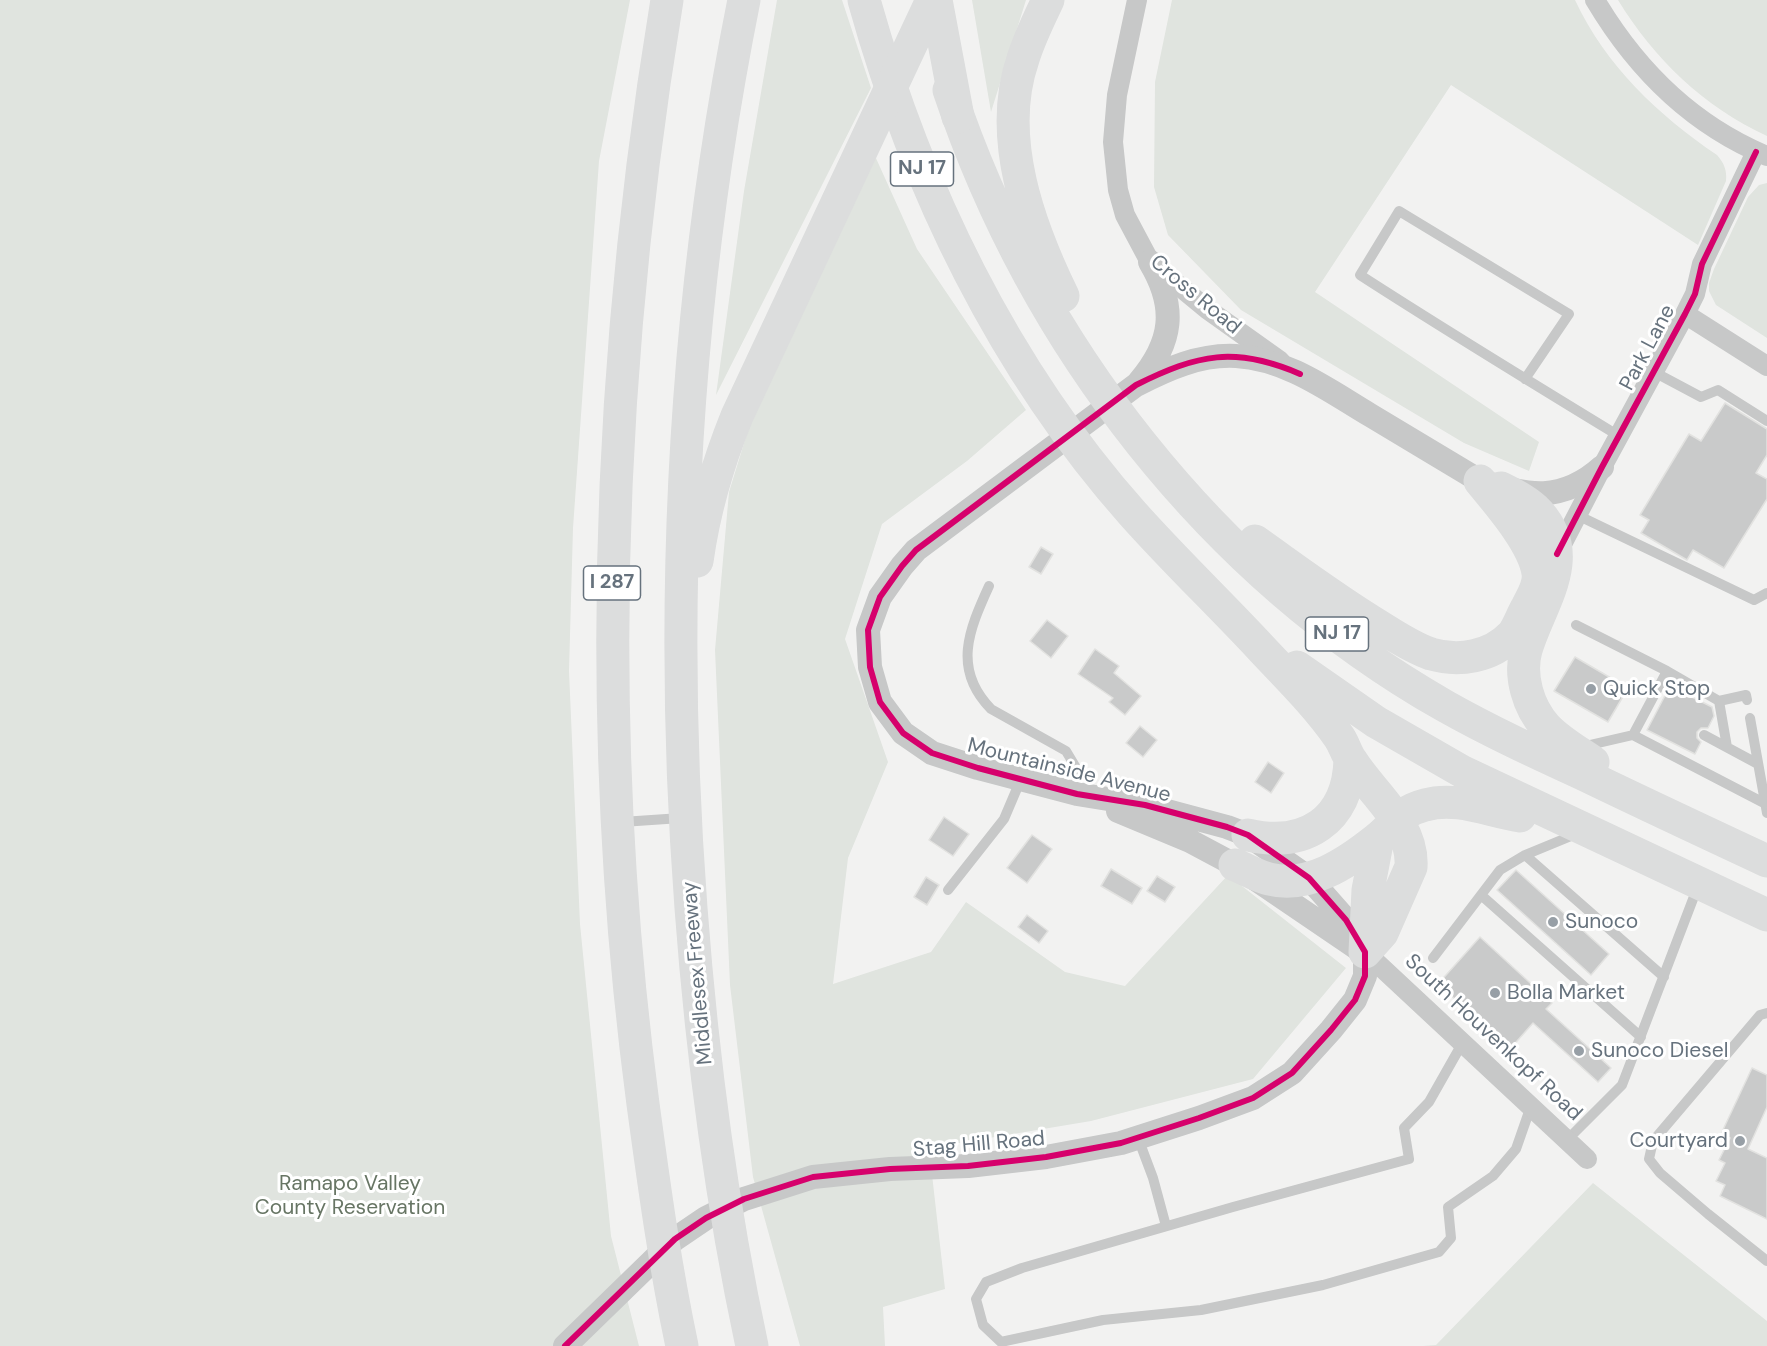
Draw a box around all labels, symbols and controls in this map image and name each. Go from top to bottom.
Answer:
road number: NJ 17 [890,152,954,186]
street label: Cross Road [1145,250,1245,340]
street label: Park Lane [1615,301,1681,395]
road number: I 287 [584,566,640,600]
road number: NJ 17 [1306,617,1368,651]
place label: Quick Stop [1603,676,1710,702]
marker: Quick Stop [1584,682,1598,696]
street label: Mountainside Avenue [965,734,1173,808]
street label: Middlesex Freeway [677,880,719,1066]
place label: Sunoco [1565,909,1638,935]
marker: Sunoco [1546,915,1560,929]
street label: South Houvenkopf Road [1399,949,1587,1127]
place label: Bolla Market [1507,980,1625,1006]
marker: Bolla Market [1488,986,1502,1000]
place label: Sunoco Diesel [1591,1038,1728,1064]
marker: Sunoco Diesel [1572,1044,1586,1058]
street label: Stag Hill Road [912,1127,1046,1163]
place label: Courtyard [1629,1128,1728,1154]
marker: Courtyard [1733,1134,1747,1148]
park label: Ramapo Valley County Reservation [255,1171,445,1221]

